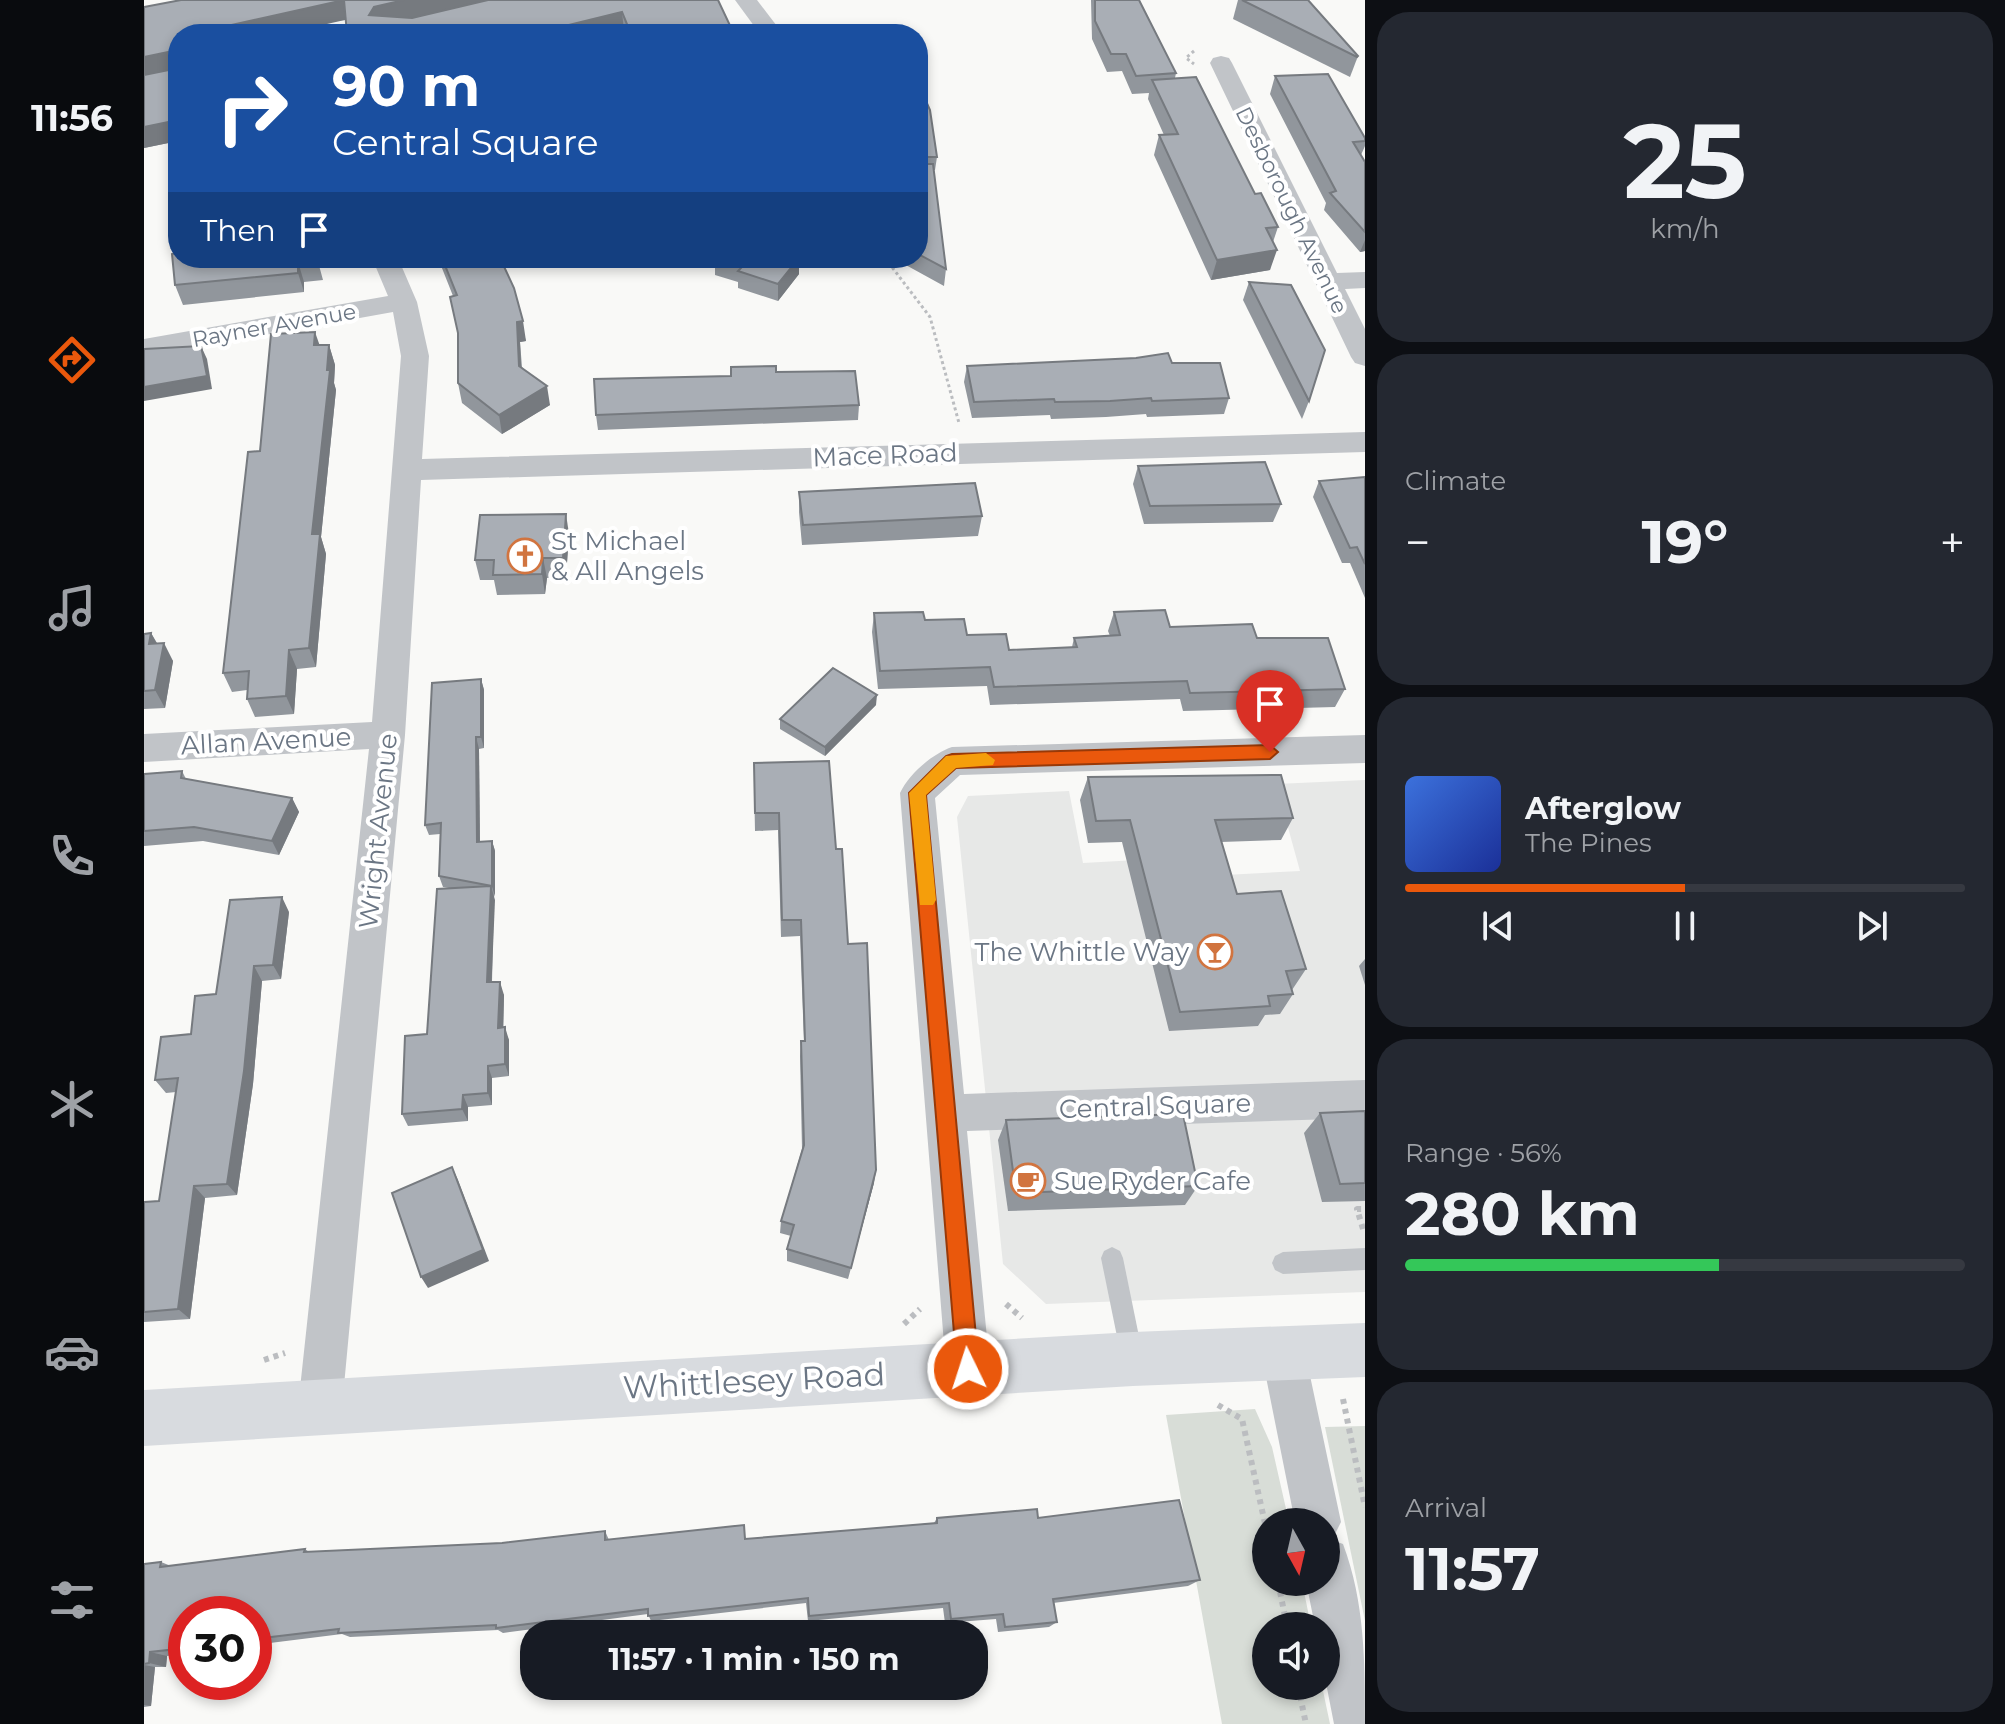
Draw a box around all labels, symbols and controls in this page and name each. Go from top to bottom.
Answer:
text: 90 m [332,52,480,120]
icon: right [200,56,304,160]
text: 11:56 [31,96,113,140]
text: 25 [1623,97,1747,224]
street label: Desborough Avenue [1230,102,1353,318]
text: Central Square [332,120,598,164]
icon: arrive [292,208,336,252]
text: Then [200,212,276,249]
text: km/h [1650,213,1720,245]
street label: Rayner Avenue [190,298,358,353]
icon: directions [44,332,100,388]
street label: Mace Road [812,436,958,474]
text: Climate [1405,465,1506,497]
text: 19° [1642,505,1728,578]
text: − [1405,515,1430,569]
text: + [1940,515,1965,569]
place label: St Michael & All Angels [551,525,704,587]
church icon: St Michael & All Angels [506,537,544,575]
icon: music [44,580,100,636]
pin [1236,670,1304,752]
icon: arrive [1248,682,1292,726]
street label: Allan Avenue [180,721,352,761]
street label: Wright Avenue [352,732,404,930]
text: Afterglow [1525,790,1681,827]
text: The Pines [1525,827,1652,859]
icon: phone [44,828,100,884]
icon: previous [1476,904,1520,948]
icon: pause [1663,904,1707,948]
icon: next [1850,904,1894,948]
bar icon: The Whittle Way [1196,933,1234,971]
place label: The Whittle Way [975,936,1190,968]
icon: climate [44,1076,100,1132]
street label: Central Square [1058,1087,1252,1125]
text: Range · 56% [1405,1137,1562,1169]
cafe icon: Sue Ryder Cafe [1009,1162,1047,1200]
place label: Sue Ryder Cafe [1054,1165,1251,1197]
text: 280 km [1405,1177,1640,1250]
icon: car [44,1324,100,1380]
position arrow [926,1327,1010,1411]
street label: Whittlesey Road [622,1354,886,1407]
text: Arrival [1405,1492,1487,1524]
north arrow [1252,1508,1340,1596]
map controls [1252,1508,1340,1700]
text: 11:57 [1405,1532,1540,1605]
icon: filters [44,1572,100,1628]
speed limit sign: 30 [168,1596,272,1700]
button: sound [1252,1612,1340,1700]
text: 11:57 · 1 min · 150 m [609,1641,899,1678]

